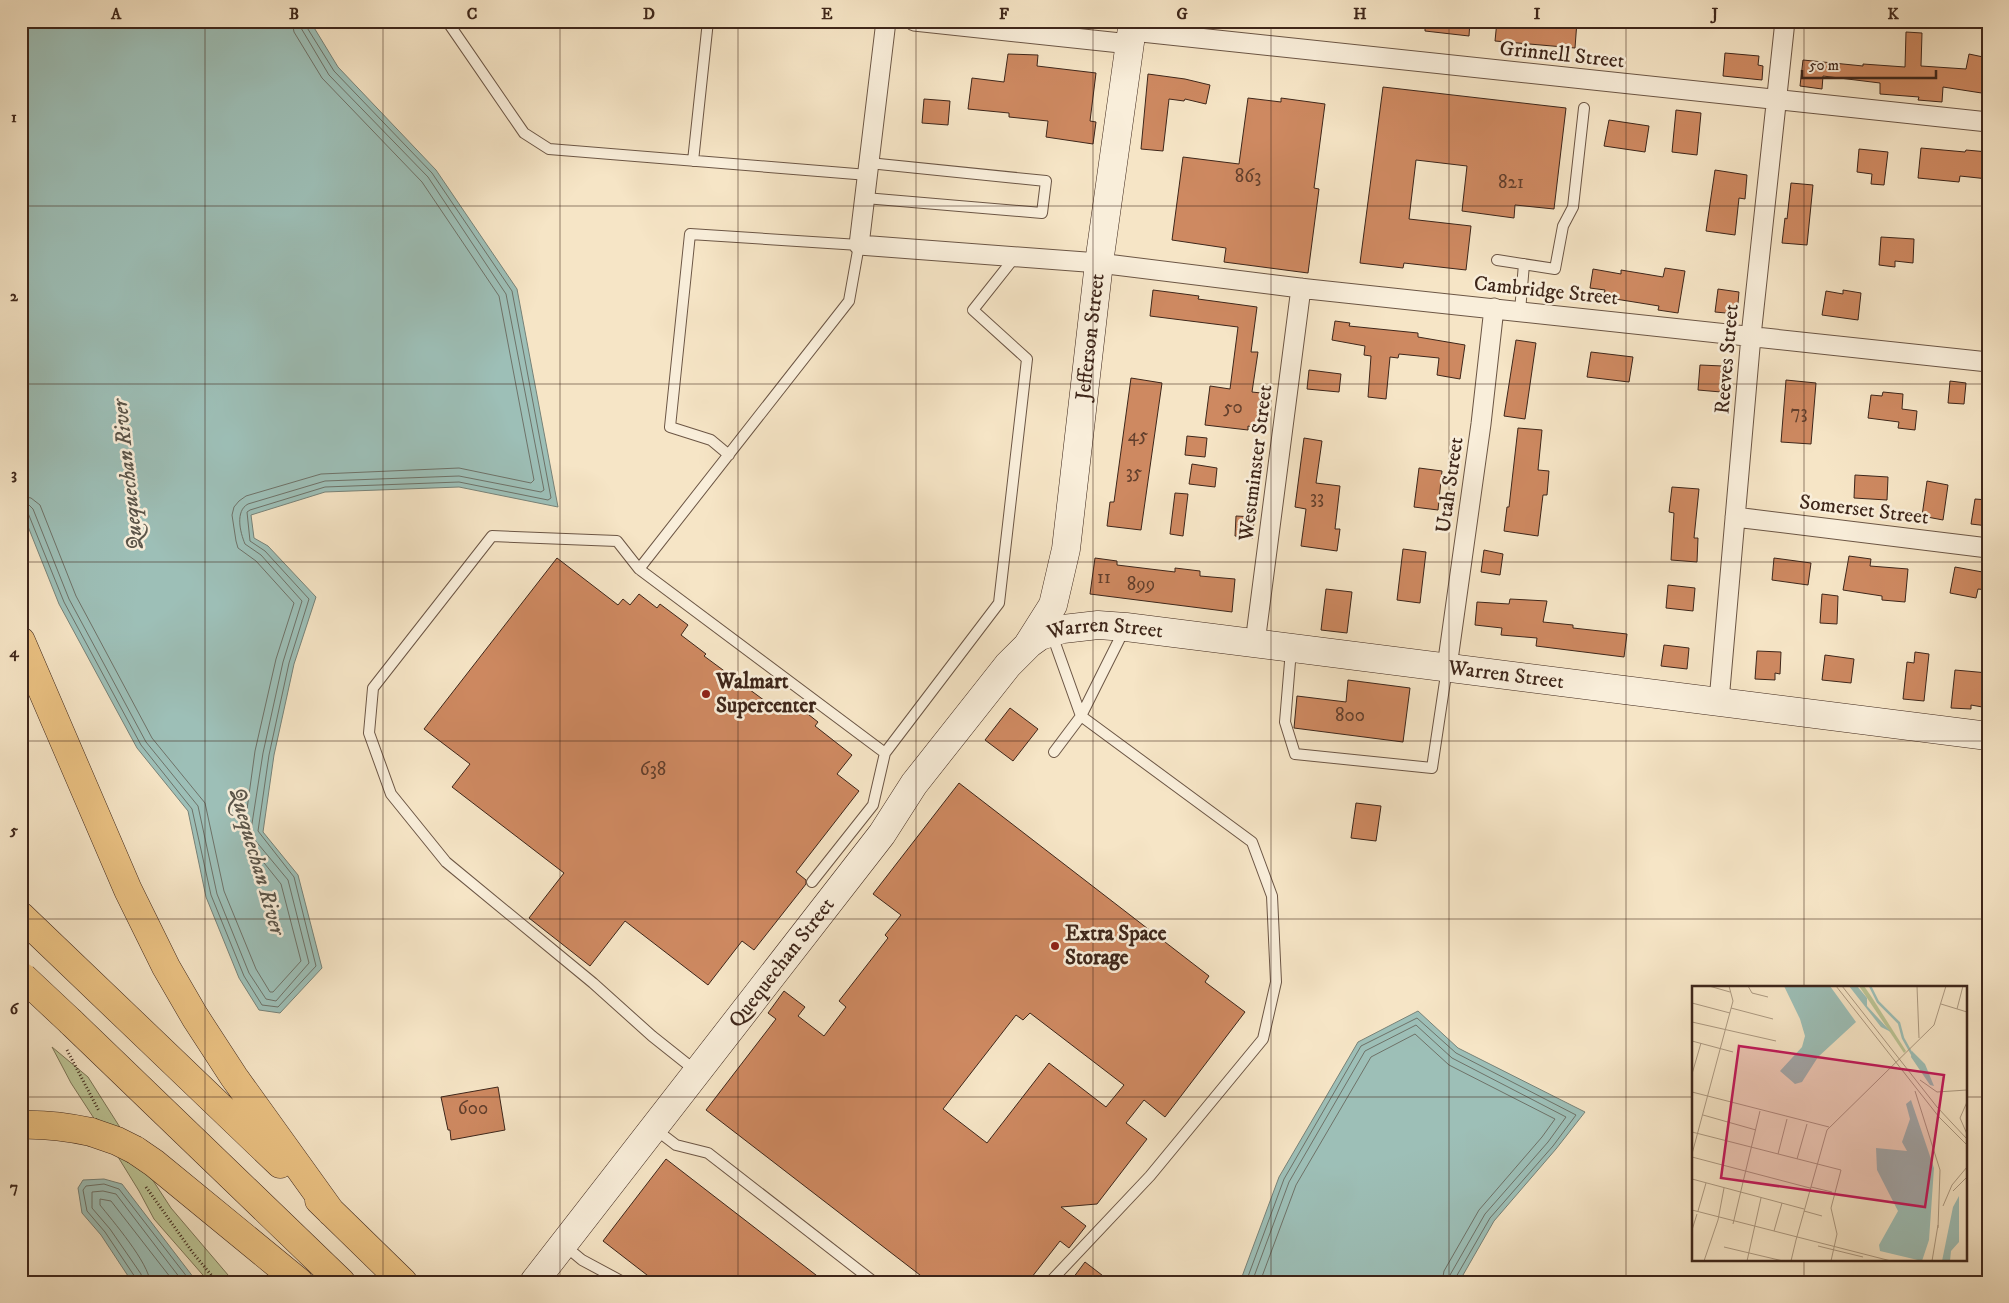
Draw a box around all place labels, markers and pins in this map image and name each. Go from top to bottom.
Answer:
place label: Walmart Supercenter [715,669,817,719]
marker: Walmart Supercenter [700,688,712,700]
place label: Extra Space Storage [1065,921,1167,971]
marker: Extra Space Storage [1049,940,1061,952]

